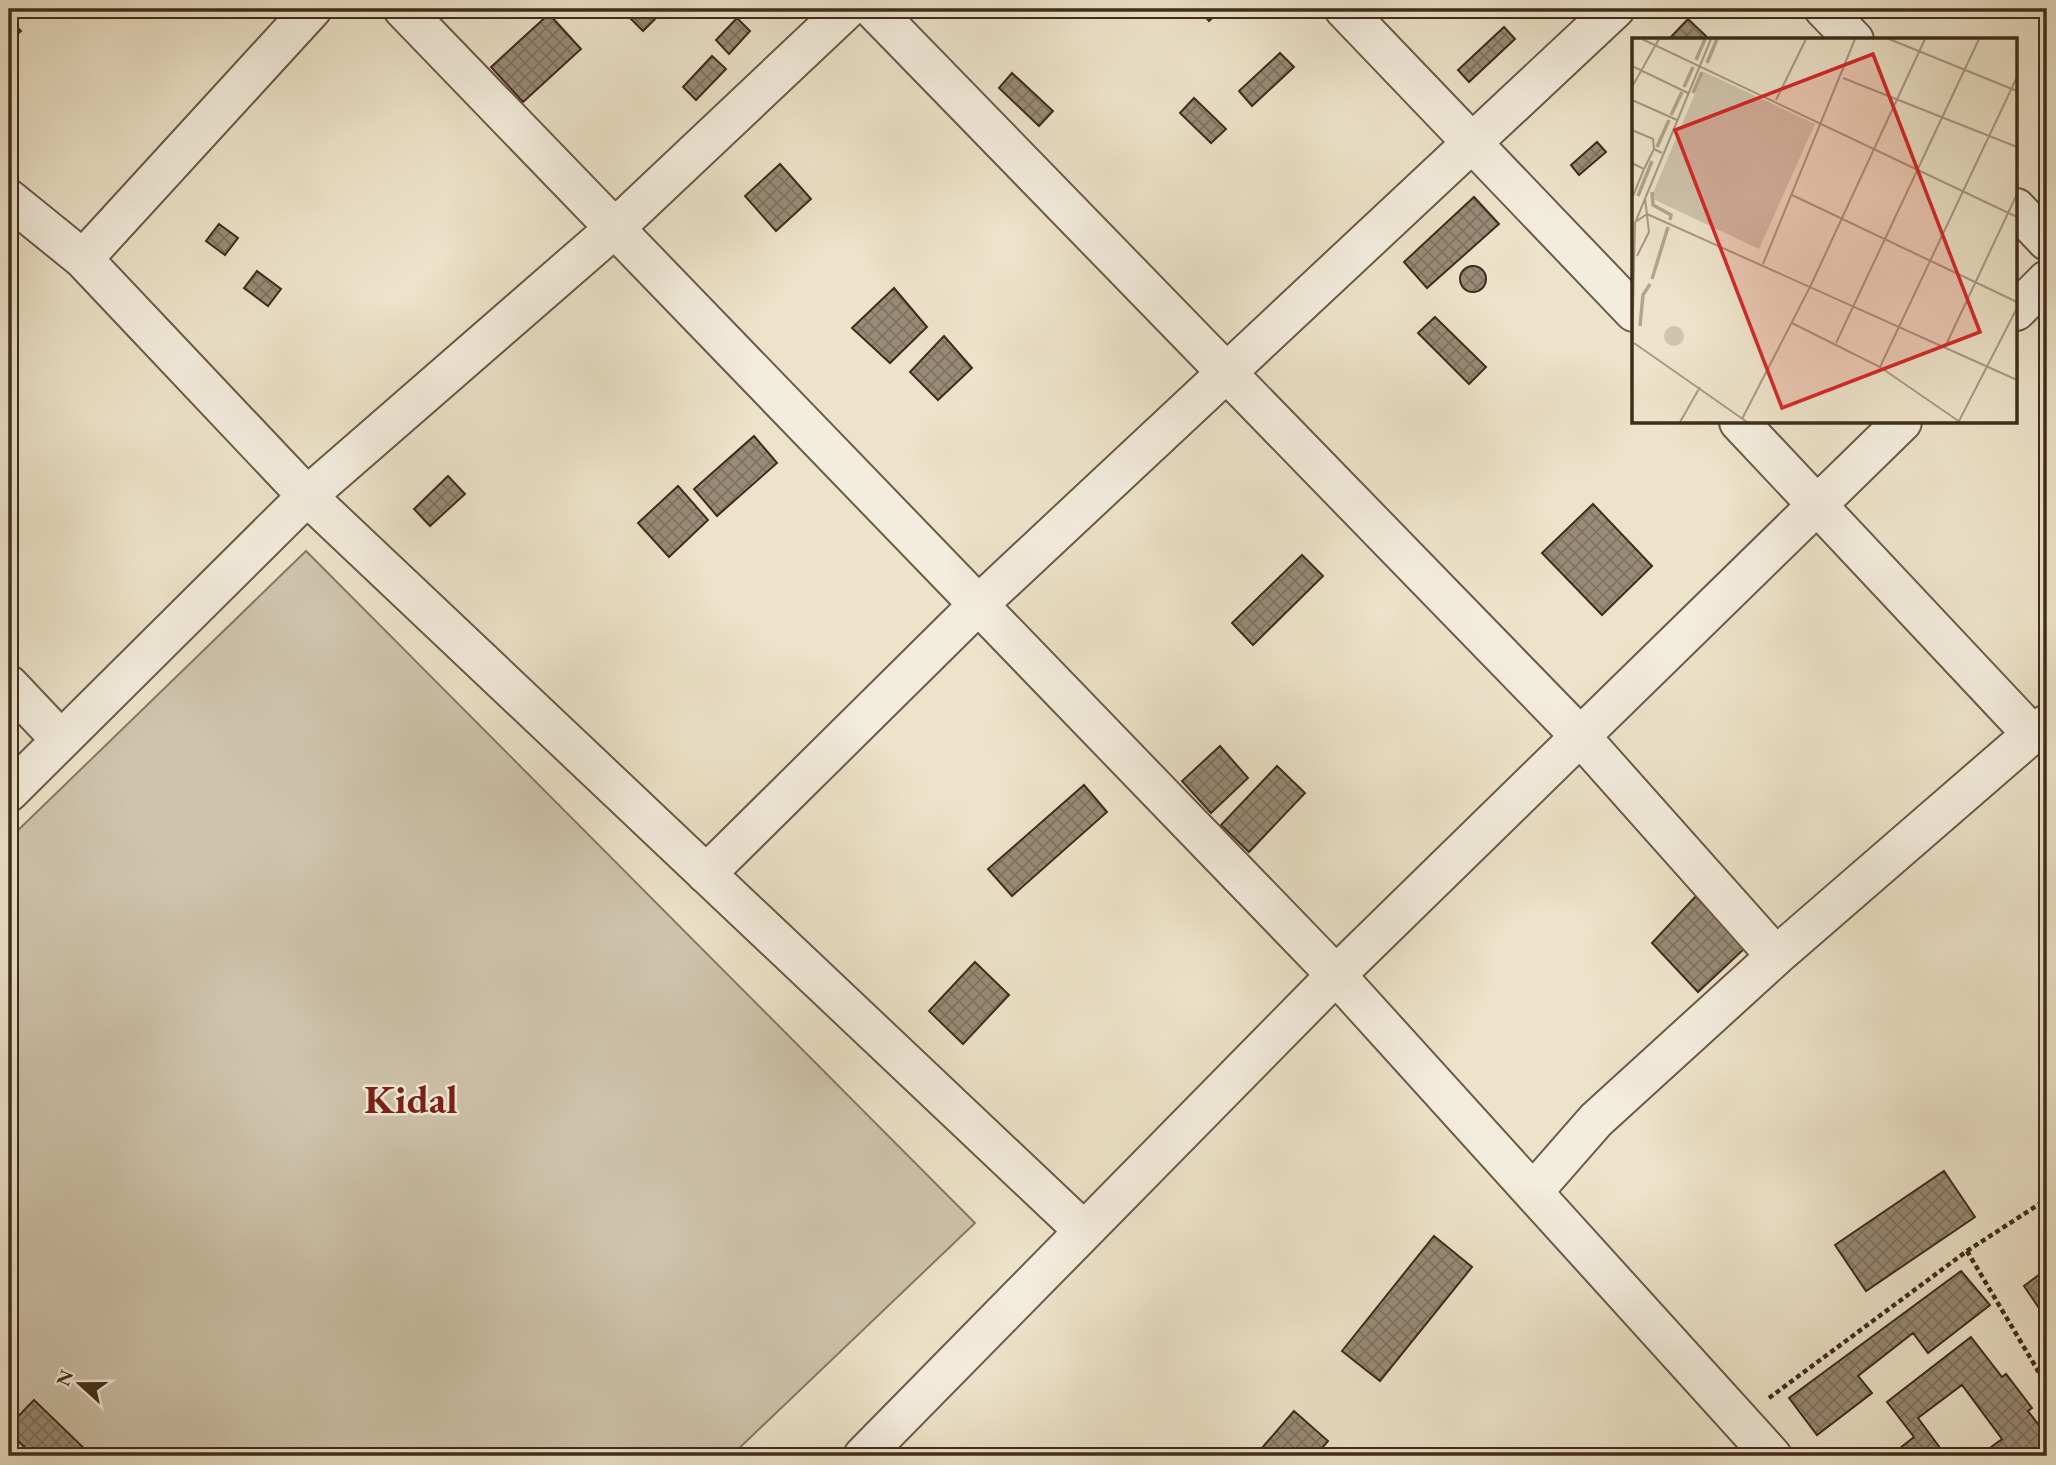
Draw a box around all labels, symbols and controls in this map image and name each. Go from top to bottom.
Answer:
inset map [1632,38,2018,424]
district label: Kidal [364,1073,458,1125]
north arrow [46,1350,116,1420]
text: N [50,1366,79,1390]

